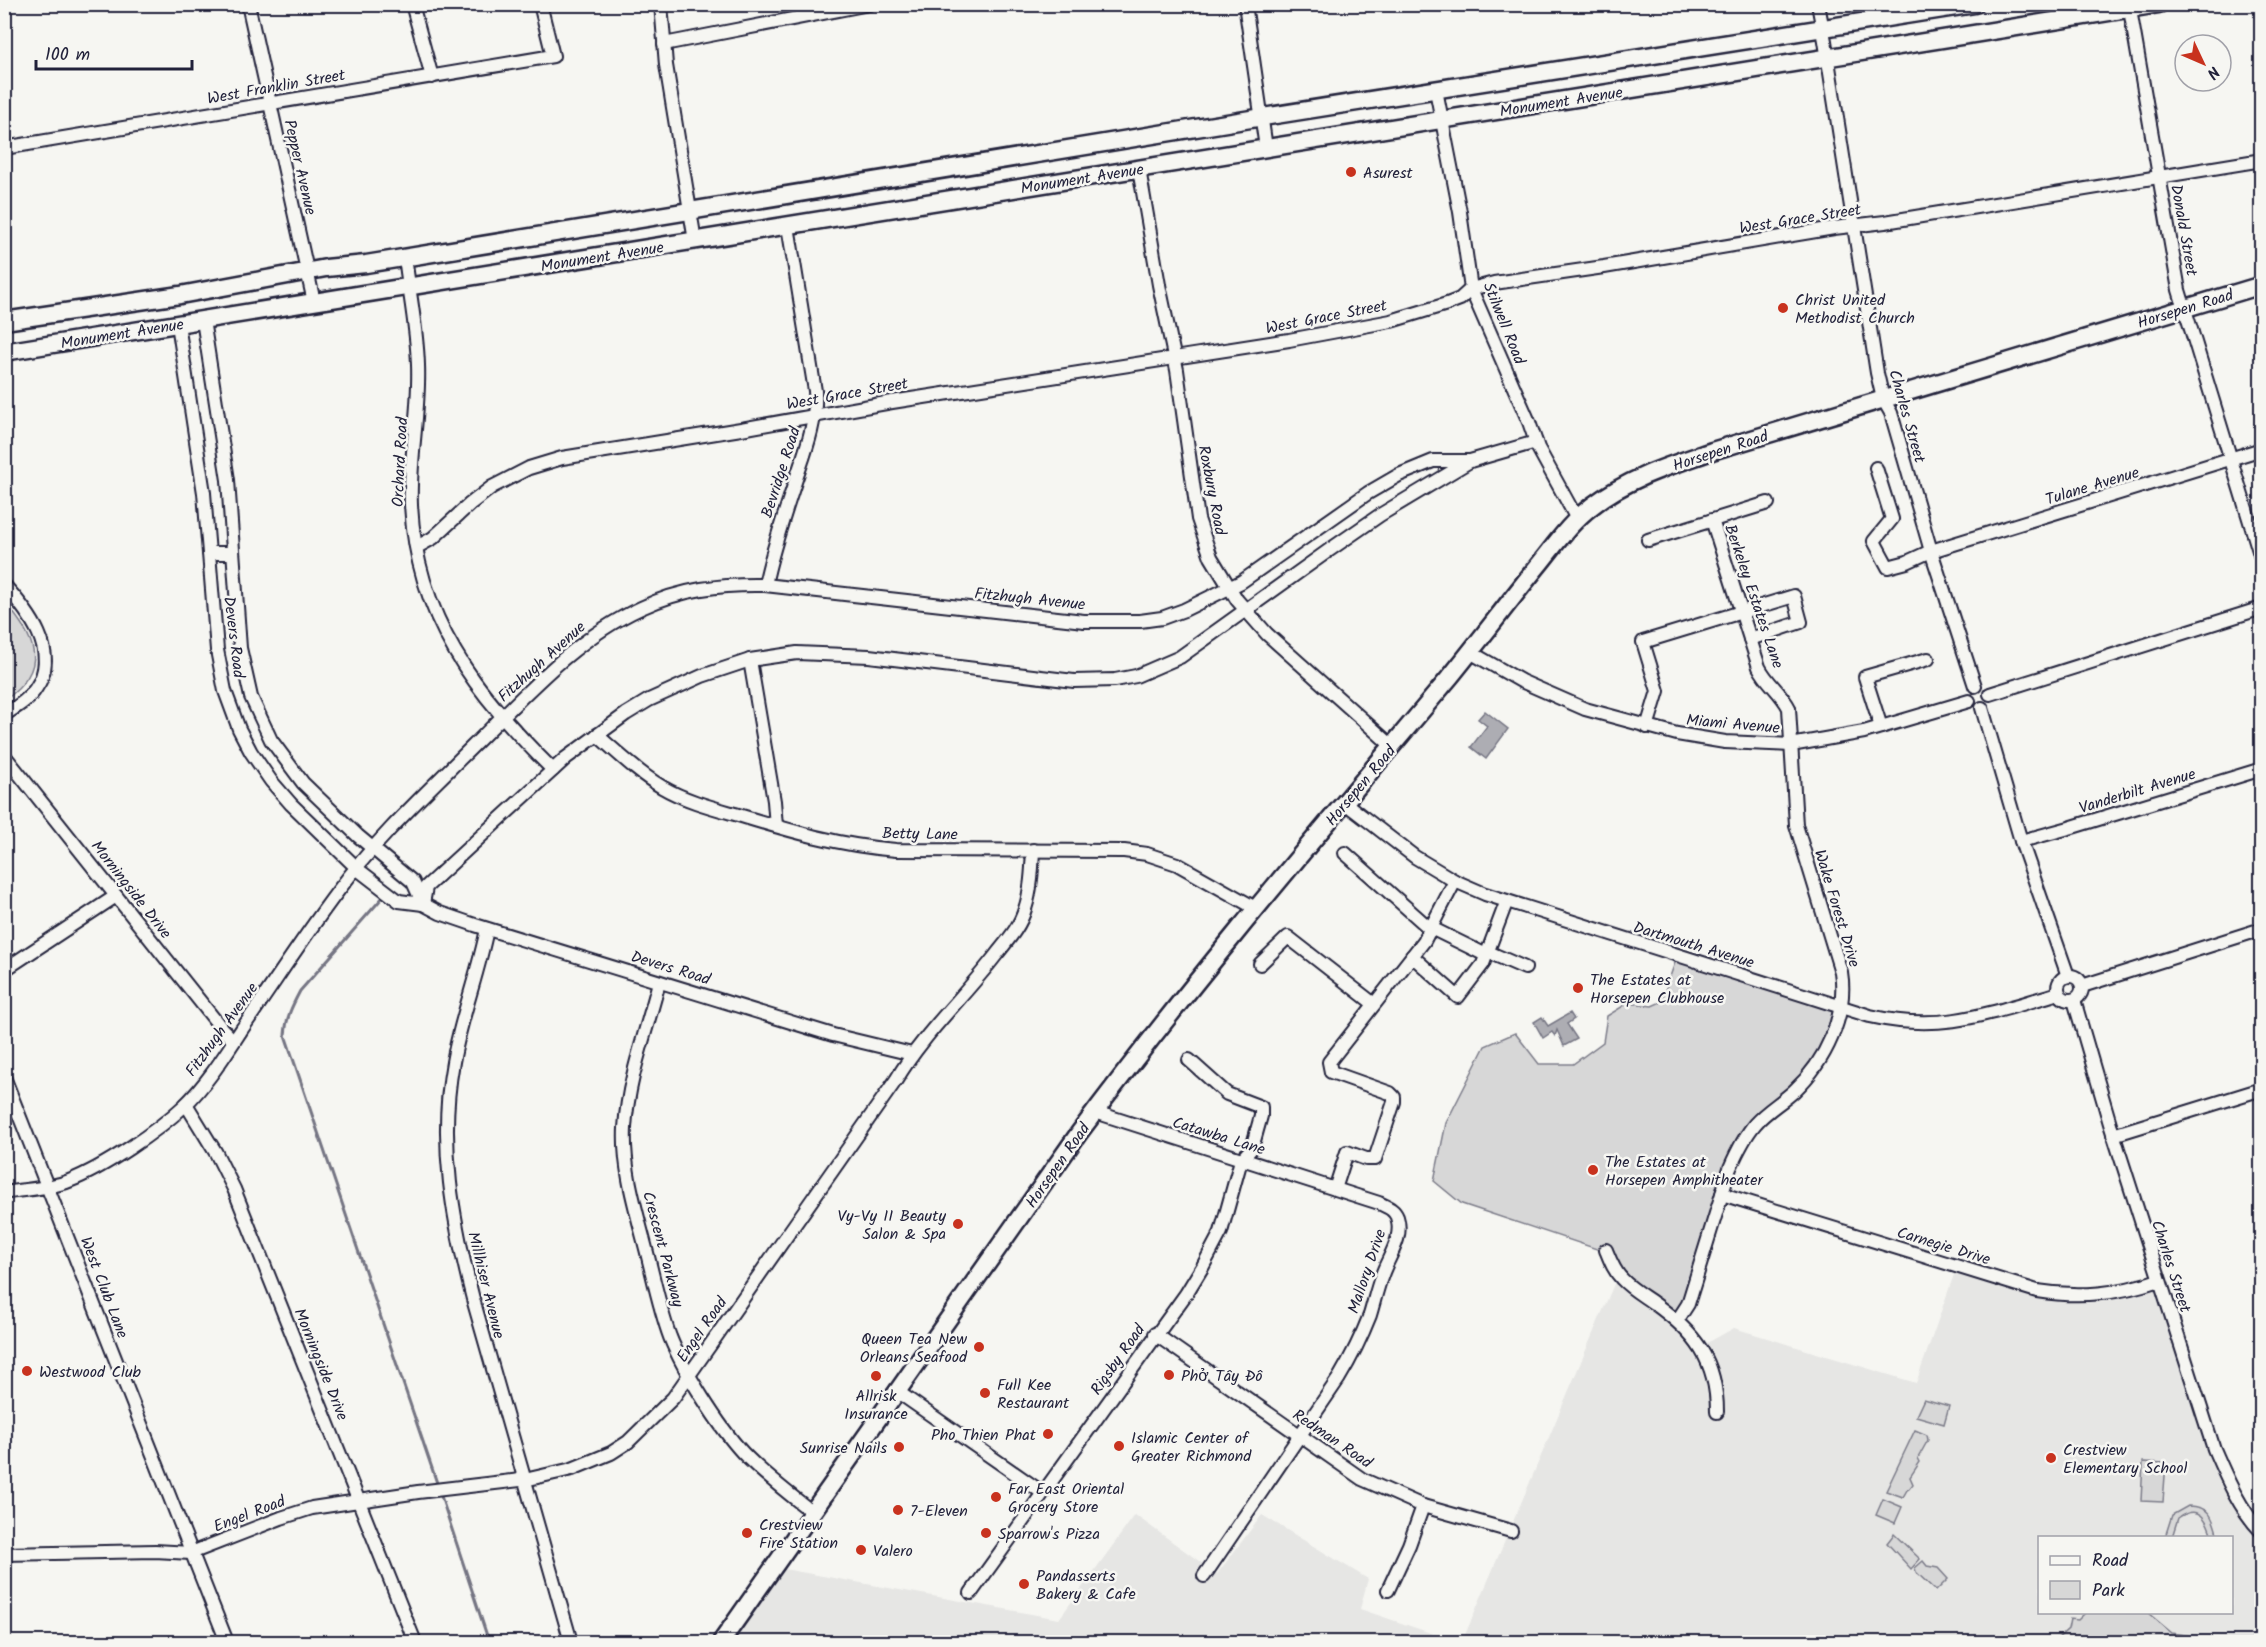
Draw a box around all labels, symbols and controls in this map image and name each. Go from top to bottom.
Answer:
scale bar [36,33,192,71]
north arrow [2173,33,2233,93]
text: 100 m [45,41,90,70]
text: N [2200,60,2225,85]
street label: West Franklin Street [205,63,348,112]
street label: Monument Avenue [1498,80,1625,125]
street label: Pepper Avenue [276,117,323,218]
street label: Monument Avenue [1019,157,1146,202]
place label: Asurest [1363,161,1414,186]
marker: Asurest [1344,165,1358,179]
street label: Donald Street [2163,183,2204,279]
street label: West Grace Street [1738,197,1864,241]
street label: Monument Avenue [539,235,666,280]
street label: Stilwell Road [1476,279,1532,369]
street label: Horsepen Road [2134,283,2237,336]
place label: Christ United Methodist Church [1795,288,1915,331]
street label: West Grace Street [1264,293,1390,341]
marker: Christ United Methodist Church [1776,301,1790,315]
street label: Monument Avenue [59,312,186,357]
street label: Charles Street [1881,367,1932,467]
street label: West Grace Street [785,371,911,417]
street label: Orchard Road [386,415,415,508]
street label: Bevridge Road [755,423,808,521]
street label: Horsepen Road [1669,424,1772,479]
street label: Roxbury Road [1191,443,1233,538]
street label: Tulane Avenue [2042,460,2142,513]
street label: Berkeley Estates Lane [1717,521,1790,672]
street label: Fitzhugh Avenue [973,581,1087,618]
street label: Devers Road [216,595,251,680]
street label: Fitzhugh Avenue [492,616,592,709]
street label: Miami Avenue [1685,708,1781,741]
street label: Horsepen Road [1320,739,1403,832]
street label: Vanderbilt Avenue [2076,762,2199,821]
street label: Betty Lane [882,821,958,848]
street label: Morningside Drive [84,835,177,945]
street label: Wake Forest Drive [1807,846,1866,970]
street label: Dartmouth Avenue [1630,915,1757,976]
street label: Devers Road [628,944,714,993]
place label: The Estates at Horsepen Clubhouse [1590,968,1724,1011]
street label: Fitzhugh Avenue [179,977,265,1082]
marker: The Estates at Horsepen Clubhouse [1571,981,1585,995]
street label: Catawba Lane [1169,1110,1268,1162]
street label: Horsepen Road [1020,1117,1097,1214]
place label: The Estates at Horsepen Amphitheater [1605,1150,1764,1193]
marker: The Estates at Horsepen Amphitheater [1586,1163,1600,1177]
street label: Crescent Parkway [635,1189,690,1311]
place label: Vy-Vy II Beauty Salon & Spa [838,1204,946,1247]
marker: Vy-Vy II Beauty Salon & Spa [951,1217,965,1231]
street label: Charles Street [2144,1217,2198,1317]
street label: Carnegie Drive [1894,1220,1993,1272]
street label: Mallory Drive [1341,1226,1394,1317]
street label: Millhiser Avenue [460,1229,511,1342]
street label: West Club Lane [73,1233,134,1342]
street label: Engel Road [670,1291,735,1368]
street label: Morningside Drive [287,1305,355,1425]
street label: Rigsby Road [1084,1318,1153,1401]
place label: Queen Tea New Orleans Seafood [860,1327,968,1370]
marker: Queen Tea New Orleans Seafood [972,1340,986,1354]
place label: Westwood Club [39,1360,142,1385]
marker: Westwood Club [20,1364,34,1378]
place label: Phở Tây Đô [1181,1364,1263,1389]
marker: Phở Tây Đô [1162,1368,1176,1382]
marker: Allrisk Insurance [869,1369,883,1383]
place label: Full Kee Restaurant [997,1373,1070,1416]
place label: Allrisk Insurance [844,1384,908,1427]
marker: Full Kee Restaurant [978,1386,992,1400]
street label: Redman Road [1287,1403,1378,1476]
place label: Pho Thien Phat [931,1423,1037,1448]
place label: Islamic Center of Greater Richmond [1131,1426,1252,1469]
marker: Pho Thien Phat [1041,1427,1055,1441]
place label: Sunrise Nails [800,1436,887,1461]
place label: Crestview Elementary School [2063,1438,2188,1481]
marker: Islamic Center of Greater Richmond [1112,1439,1126,1453]
marker: Sunrise Nails [892,1440,906,1454]
marker: Crestview Elementary School [2044,1451,2058,1465]
place label: Far East Oriental Grocery Store [1008,1477,1124,1520]
street label: Engel Road [210,1489,290,1540]
marker: Far East Oriental Grocery Store [989,1490,1003,1504]
place label: 7-Eleven [910,1499,968,1524]
marker: 7-Eleven [891,1503,905,1517]
place label: Crestview Fire Station [759,1513,838,1556]
place label: Sparrow's Pizza [998,1522,1100,1547]
marker: Crestview Fire Station [740,1526,754,1540]
marker: Sparrow's Pizza [979,1526,993,1540]
legend [2038,1536,2233,1614]
place label: Valero [873,1539,913,1564]
marker: Valero [854,1543,868,1557]
text: Road [2092,1547,2129,1576]
place label: Pandasserts Bakery & Cafe [1036,1564,1136,1607]
marker: Pandasserts Bakery & Cafe [1017,1577,1031,1591]
text: Park [2092,1577,2125,1606]

